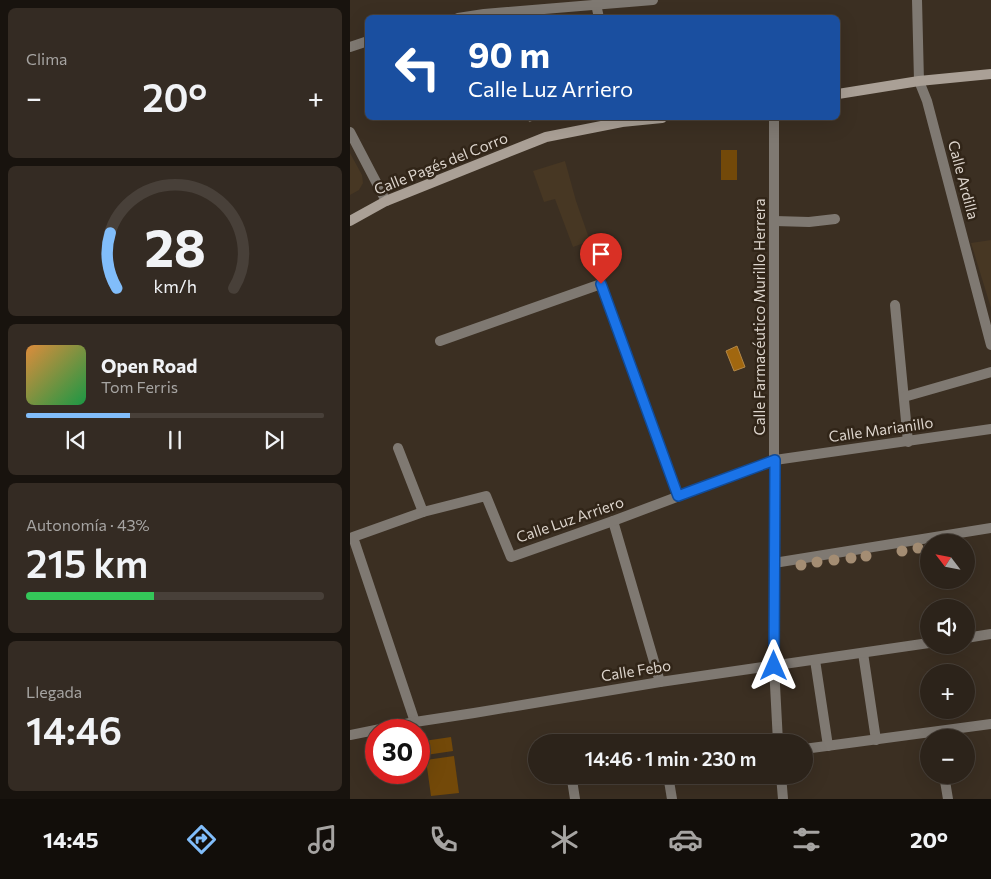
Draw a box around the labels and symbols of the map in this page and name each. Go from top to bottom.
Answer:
street label: Calle Pagés del Corro [371,128,510,198]
street label: Calle Ardilla [945,138,983,221]
street label: Calle Farmacéutico Murillo Herrera [750,198,768,436]
pin [580,233,622,284]
street label: Calle Marianillo [827,413,934,445]
street label: Calle Luz Arriero [513,492,626,546]
north arrow [920,534,975,589]
position arrow [747,639,799,691]
street label: Calle Febo [600,656,672,684]
speed limit sign: 30 [365,719,430,784]

